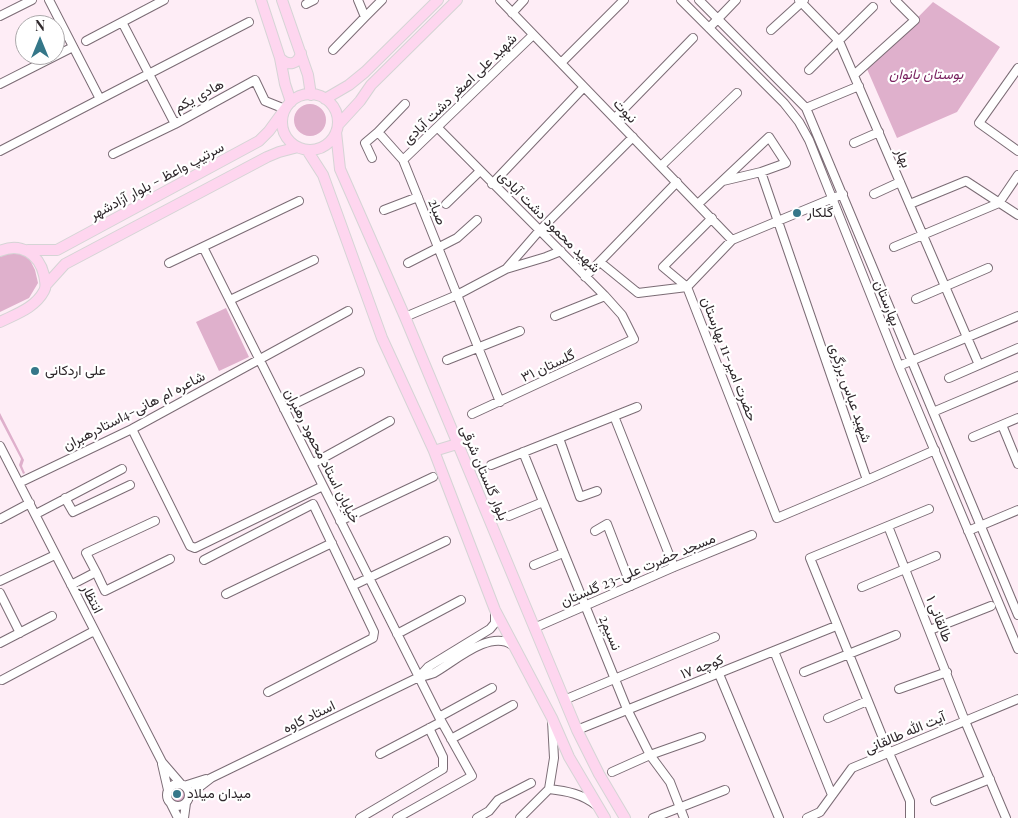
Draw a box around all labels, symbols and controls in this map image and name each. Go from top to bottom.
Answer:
north arrow [15,15,65,65]
text: N [35,16,45,35]
street label: شهید علی اصغر دشت آبادی [399,30,521,148]
park label: بوستان بانوان [889,67,963,83]
street label: هادی یکم [171,76,227,116]
street label: نبوت [609,95,641,127]
street label: سرتیپ واعظ - بلوار آزادشهر [87,138,227,224]
street label: بهار [891,146,915,170]
street label: شهید محمود دشت آبادی [495,168,603,276]
street label: صبا2 [424,196,450,228]
place label: گلکار [807,205,833,221]
marker: گلکار [791,207,803,219]
street label: بهارستان [870,278,904,328]
street label: حضرت امیر-11 بهارستان [698,294,760,424]
street label: شهید عباس برزگری [825,341,875,445]
street label: گلستان ۳۱ [518,346,578,386]
place label: علی اردکانی [45,363,106,379]
marker: علی اردکانی [29,365,41,377]
street label: شاعره ام هانی-4استادرهبران [60,368,208,454]
street label: خیابان استاد محمود رهبران [281,386,363,526]
street label: بلوار گلستان شرقی [456,423,512,523]
street label: مسجد حضرت علی-23 گلستان [558,530,718,610]
street label: انتظار [78,582,106,616]
street label: طالقانی ۱ [922,594,956,644]
street label: نسیم2 [595,613,625,653]
street label: کوچه ۱۷ [678,651,726,683]
street label: استاد کاوه [280,697,338,737]
street label: آیت الله طالقانی [862,709,948,757]
place label: میدان میلاد [187,786,251,802]
marker: میدان میلاد [171,788,183,800]

